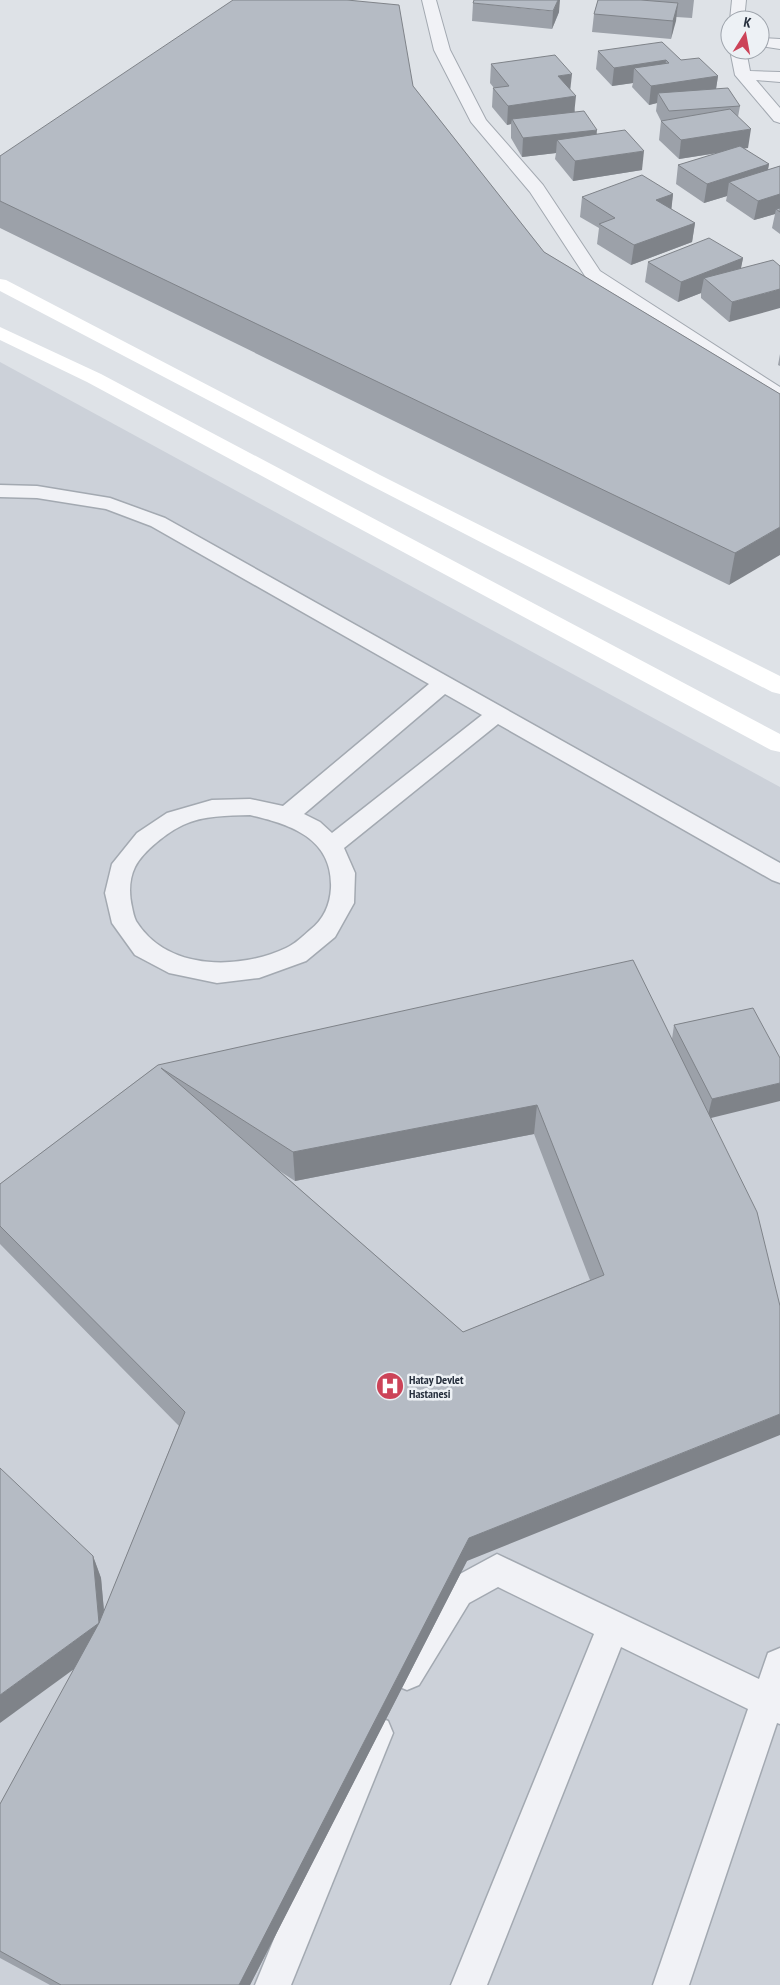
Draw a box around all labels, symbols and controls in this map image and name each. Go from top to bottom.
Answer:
north arrow [720,10,770,60]
text: K [742,13,753,32]
hospital icon: Hatay Devlet Hastanesi [375,1371,405,1401]
place label: Hatay Devlet Hastanesi [409,1372,464,1401]

